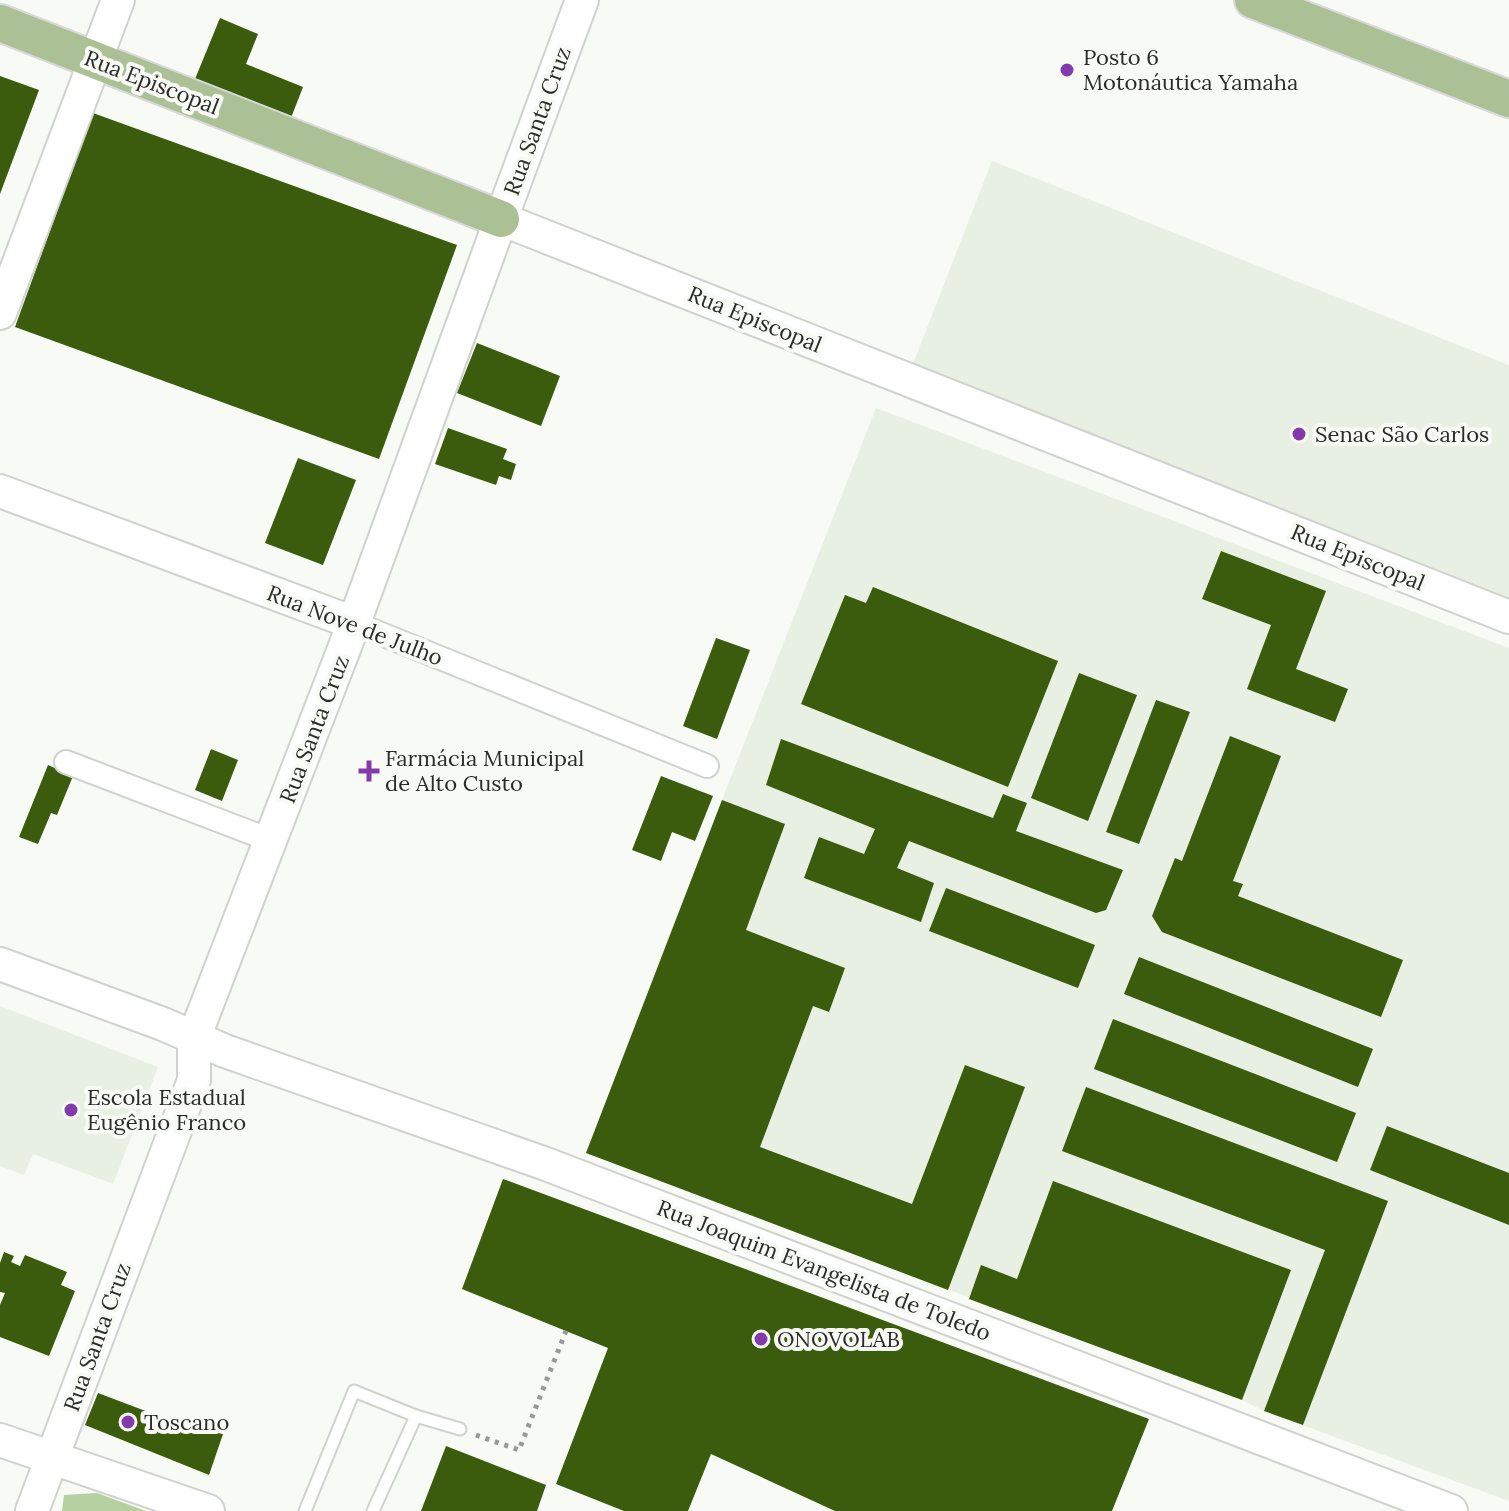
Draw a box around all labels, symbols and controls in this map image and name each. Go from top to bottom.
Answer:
street label: Rua Episcopal [81,43,223,121]
street label: Rua Santa Cruz [497,43,577,199]
place label: Posto 6 Motonáutica Yamaha [1083,43,1298,96]
marker: Posto 6 Motonáutica Yamaha [1058,61,1076,79]
street label: Rua Episcopal [684,279,826,359]
place label: Senac São Carlos [1315,420,1489,448]
marker: Senac São Carlos [1290,425,1308,443]
street label: Rua Episcopal [1287,517,1429,597]
street label: Rua Nove de Julho [263,579,447,671]
street label: Rua Santa Cruz [273,651,355,807]
place label: Farmácia Municipal de Alto Custo [385,744,584,797]
marker: Farmácia Municipal de Alto Custo [360,762,378,780]
place label: Escola Estadual Eugênio Franco [87,1083,246,1136]
marker: Escola Estadual Eugênio Franco [62,1101,80,1119]
street label: Rua Joaquim Evangelista de Toledo [653,1193,995,1347]
street label: Rua Santa Cruz [57,1259,137,1415]
place label: ONOVOLAB [777,1325,900,1353]
marker: ONOVOLAB [752,1330,770,1348]
place label: Toscano [144,1408,229,1436]
marker: Toscano [119,1413,137,1431]

